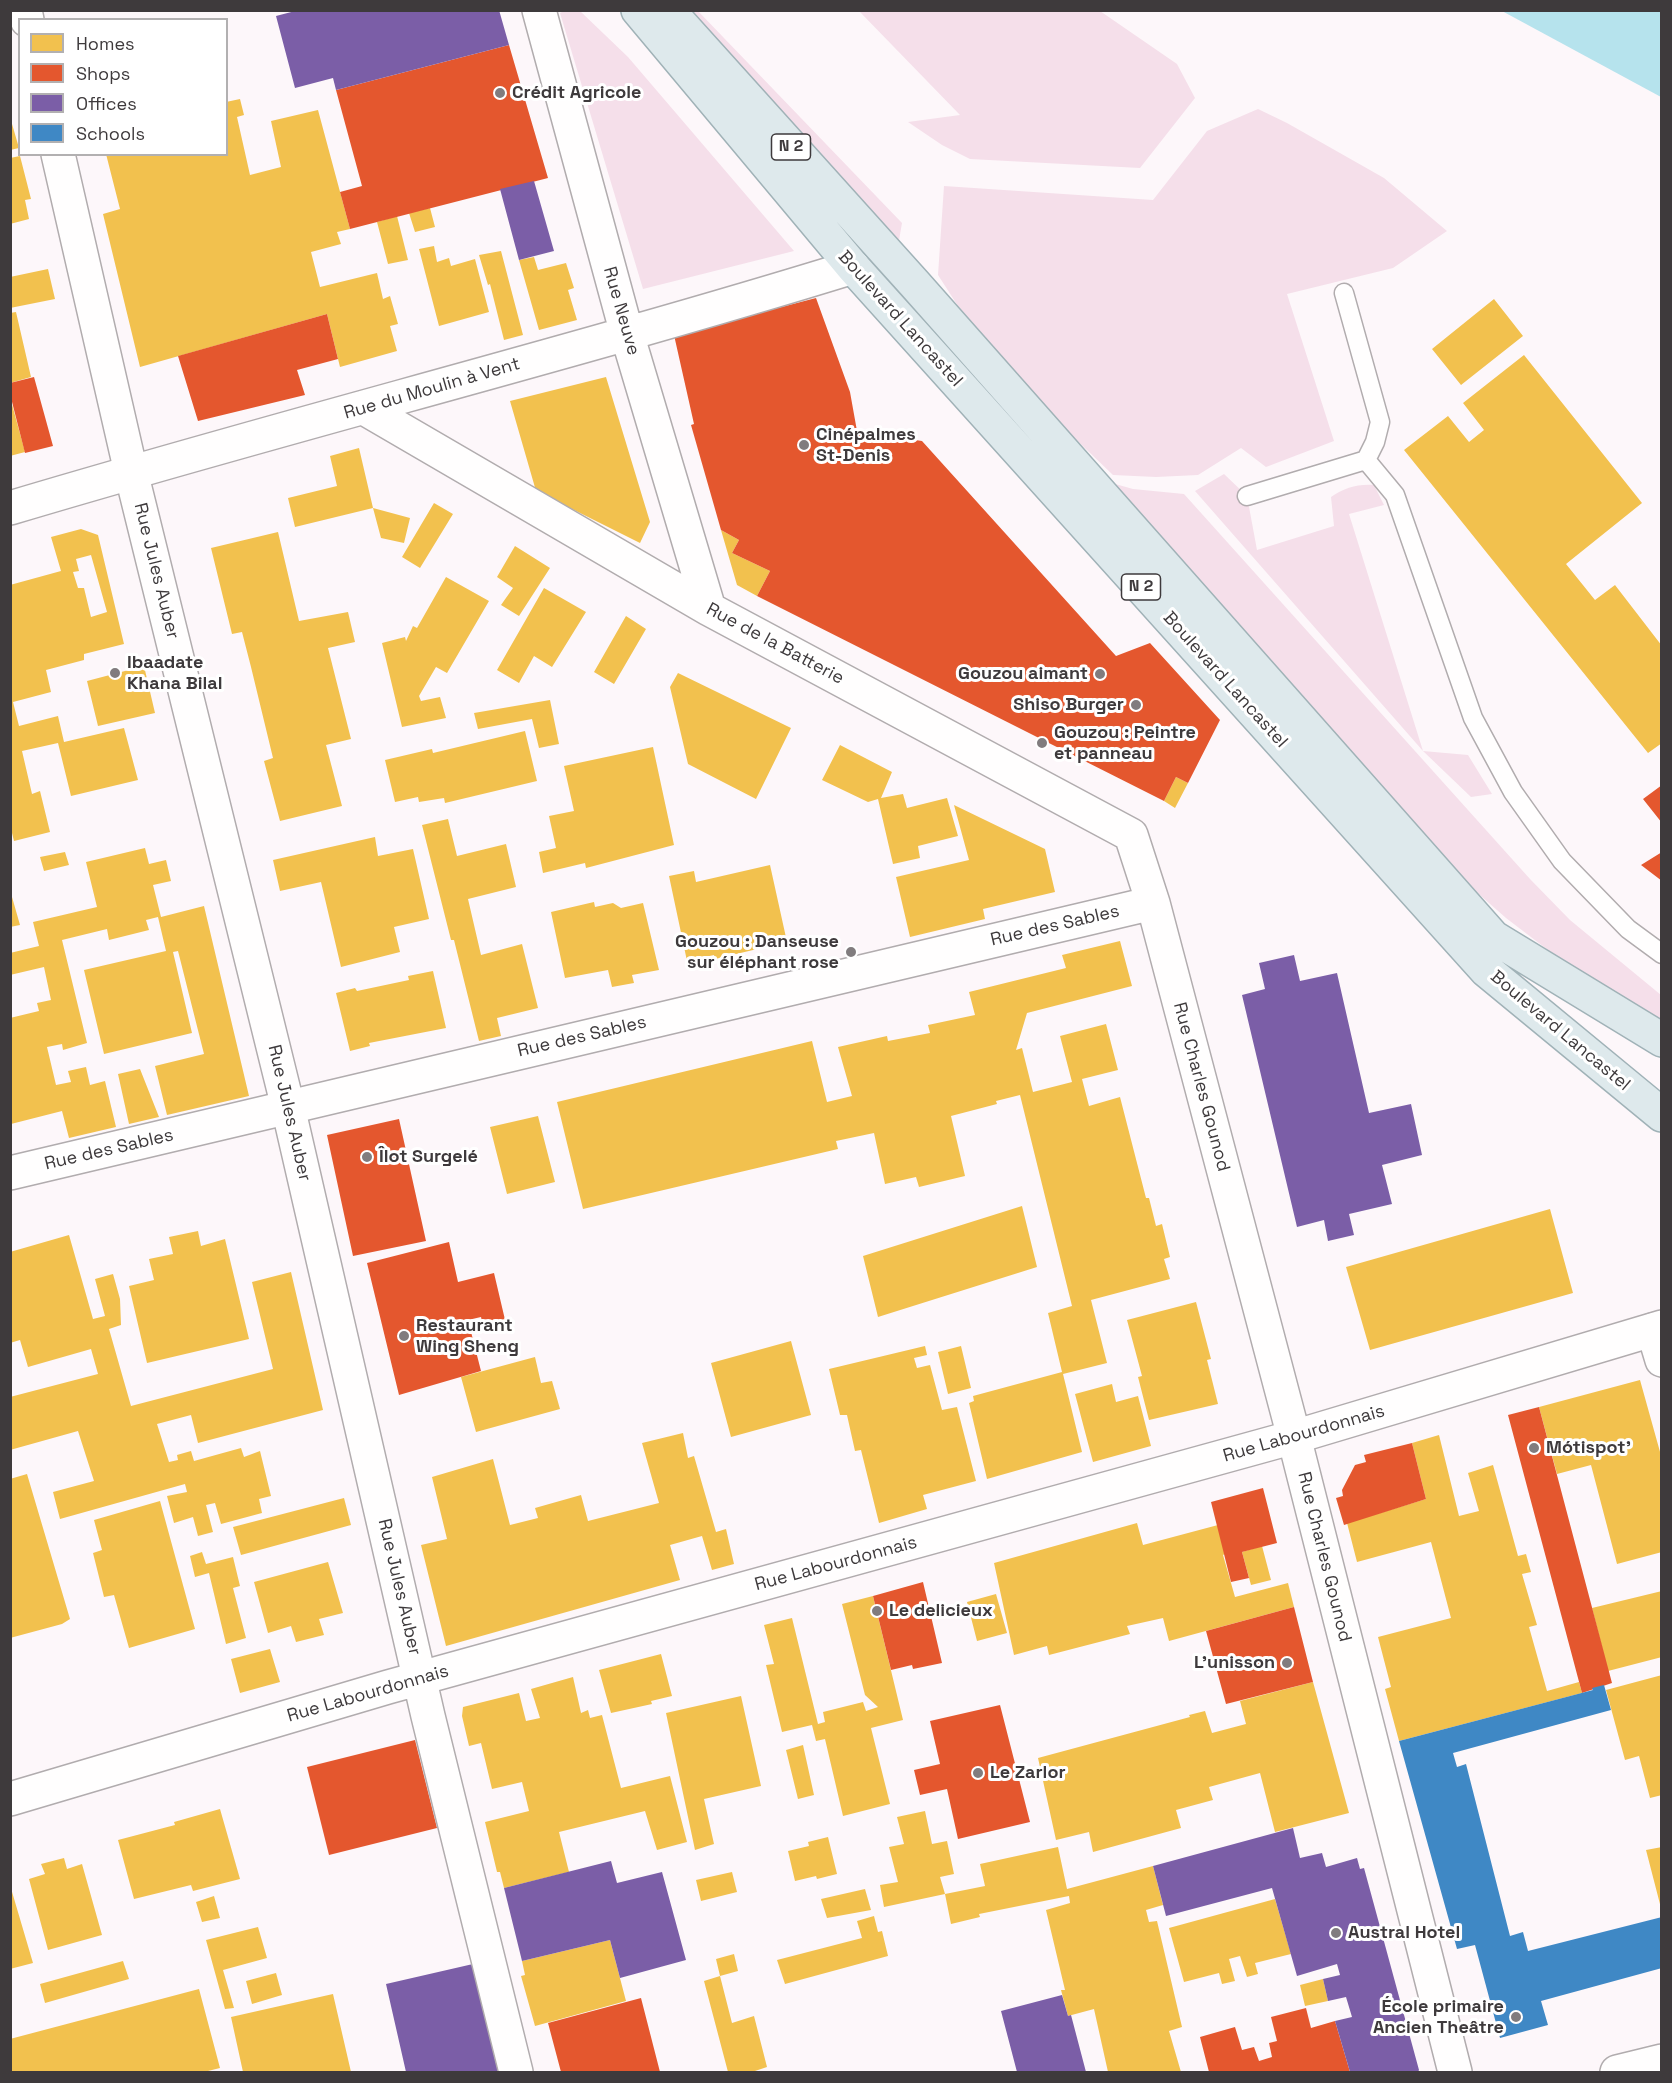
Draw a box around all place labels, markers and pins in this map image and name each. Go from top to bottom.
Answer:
place label: Crédit Agricole [512,82,641,104]
marker: Crédit Agricole [493,86,507,100]
place label: Cinépalmes St-Denis [816,424,916,466]
marker: Cinépalmes St-Denis [797,438,811,452]
place label: Ibaadate Khana Bilal [127,652,223,694]
place label: Gouzou aimant [958,663,1088,685]
marker: Ibaadate Khana Bilal [108,666,122,680]
marker: Gouzou aimant [1093,667,1107,681]
place label: Shiso Burger [1013,694,1124,716]
marker: Shiso Burger [1129,698,1143,712]
place label: Gouzou : Peintre et panneau [1054,722,1196,764]
marker: Gouzou : Peintre et panneau [1035,736,1049,750]
place label: Gouzou : Danseuse sur éléphant rose [675,931,839,974]
marker: Gouzou : Danseuse sur éléphant rose [844,945,858,959]
place label: Îlot Surgelé [379,1146,478,1168]
marker: Îlot Surgelé [360,1150,374,1164]
place label: Restaurant Wing Sheng [416,1315,519,1358]
marker: Restaurant Wing Sheng [397,1329,411,1343]
place label: Mótispot' [1546,1437,1631,1459]
marker: Mótispot' [1527,1441,1541,1455]
place label: Le delicieux [889,1600,993,1622]
marker: Le delicieux [870,1604,884,1618]
place label: L'unisson [1194,1652,1275,1674]
marker: L'unisson [1280,1656,1294,1670]
place label: Le Zarlor [990,1762,1066,1784]
marker: Le Zarlor [971,1766,985,1780]
place label: Austral Hotel [1348,1922,1460,1944]
marker: Austral Hotel [1329,1926,1343,1940]
place label: École primaire Ancien Theâtre [1373,1996,1504,2038]
marker: École primaire Ancien Theâtre [1509,2010,1523,2024]

